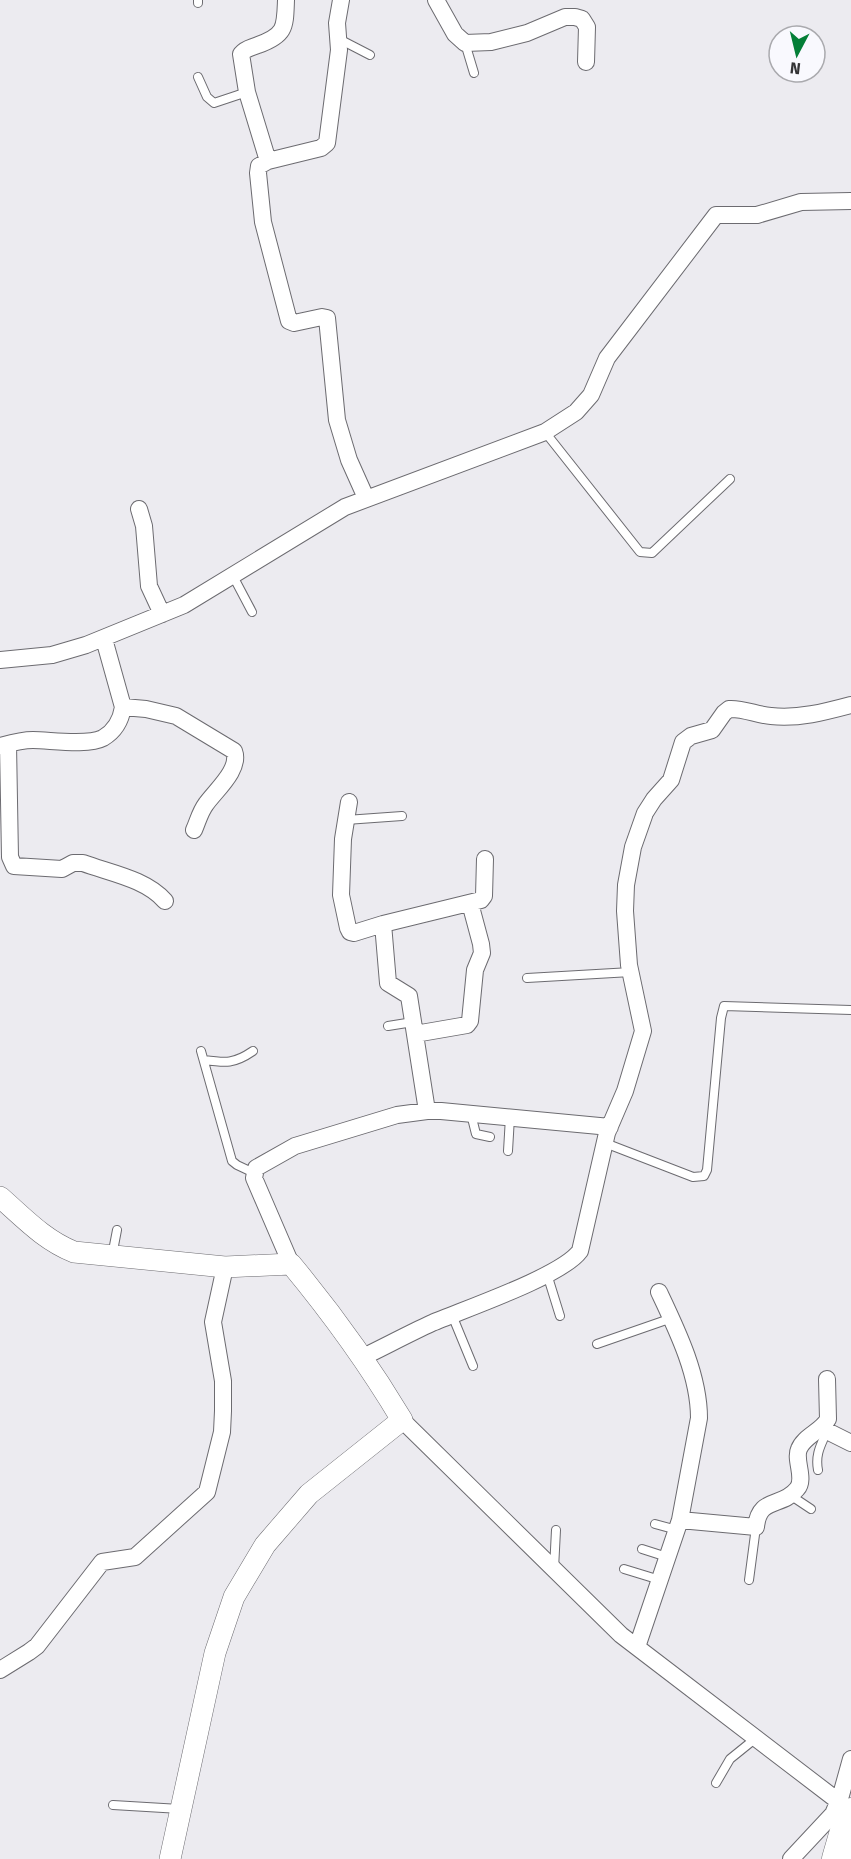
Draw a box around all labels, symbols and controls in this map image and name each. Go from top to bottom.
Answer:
north arrow [767,24,827,84]
text: N [789,58,802,78]

